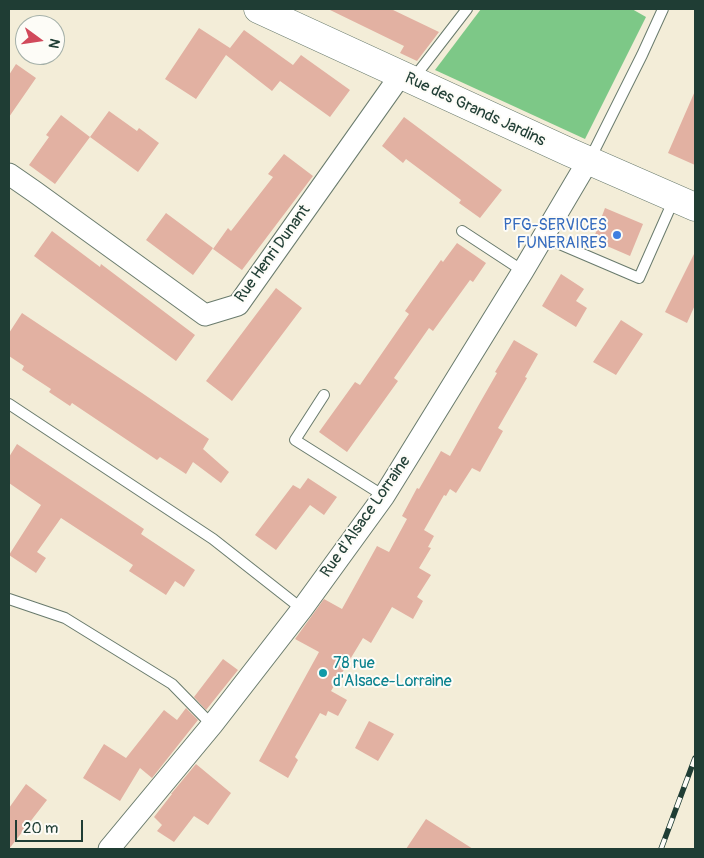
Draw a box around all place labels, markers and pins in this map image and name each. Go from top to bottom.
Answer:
place label: PFG-SERVICES FUNERAIRES [503,216,607,254]
marker: PFG-SERVICES FUNERAIRES [611,229,623,241]
place label: 78 rue d'Alsace-Lorraine [333,654,452,692]
marker: 78 rue d'Alsace-Lorraine [317,667,329,679]

